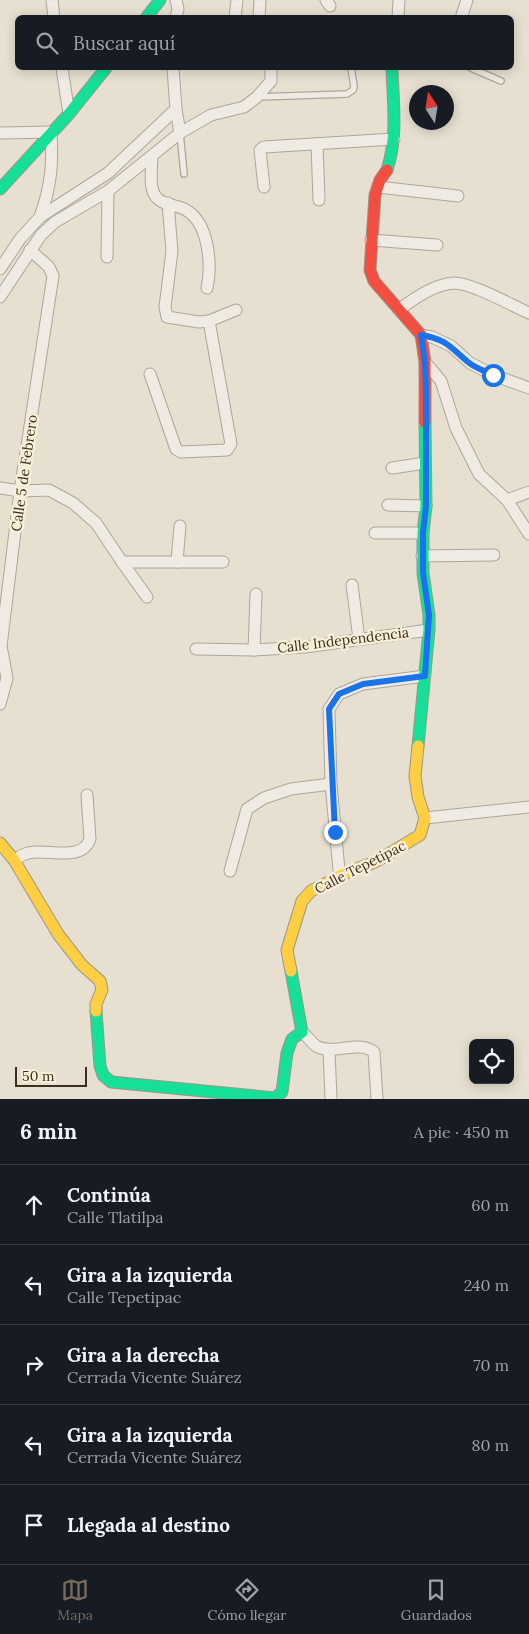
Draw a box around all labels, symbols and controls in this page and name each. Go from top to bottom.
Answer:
search box [15,15,514,70]
icon: search [33,29,61,57]
text: Buscar aquí [73,31,175,55]
north arrow [409,85,454,130]
route start [482,364,505,387]
street label: Calle 5 de Febrero [7,413,41,533]
street label: Calle Independencia [276,623,410,657]
route end [324,821,347,844]
street label: Calle Tepetipac [311,836,409,898]
map controls [469,1039,514,1084]
button: locate [469,1039,514,1084]
scale bar [15,1064,88,1087]
text: 50 m [22,1067,55,1085]
text: 6 min [20,1118,77,1145]
text: A pie · 450 m [414,1122,509,1142]
text: Continúa [67,1183,151,1207]
icon: ahead [20,1191,48,1219]
text: 60 m [471,1195,509,1215]
text: Calle Tlatilpa [67,1207,164,1227]
text: Gira a la izquierda [67,1263,233,1287]
icon: left [20,1271,48,1299]
text: 240 m [464,1275,509,1295]
text: Calle Tepetipac [67,1287,181,1307]
text: Gira a la derecha [67,1343,220,1367]
icon: right [20,1351,48,1379]
text: 70 m [473,1355,509,1375]
text: Cerrada Vicente Suárez [67,1367,242,1387]
text: Gira a la izquierda [67,1423,233,1447]
icon: left [20,1431,48,1459]
text: 80 m [472,1435,509,1455]
text: Cerrada Vicente Suárez [67,1447,242,1467]
icon: arrive [20,1511,48,1539]
text: Llegada al destino [67,1513,230,1537]
tab: Mapa [57,1576,93,1624]
tab: Cómo llegar [208,1576,286,1624]
tab: Guardados [401,1576,472,1624]

